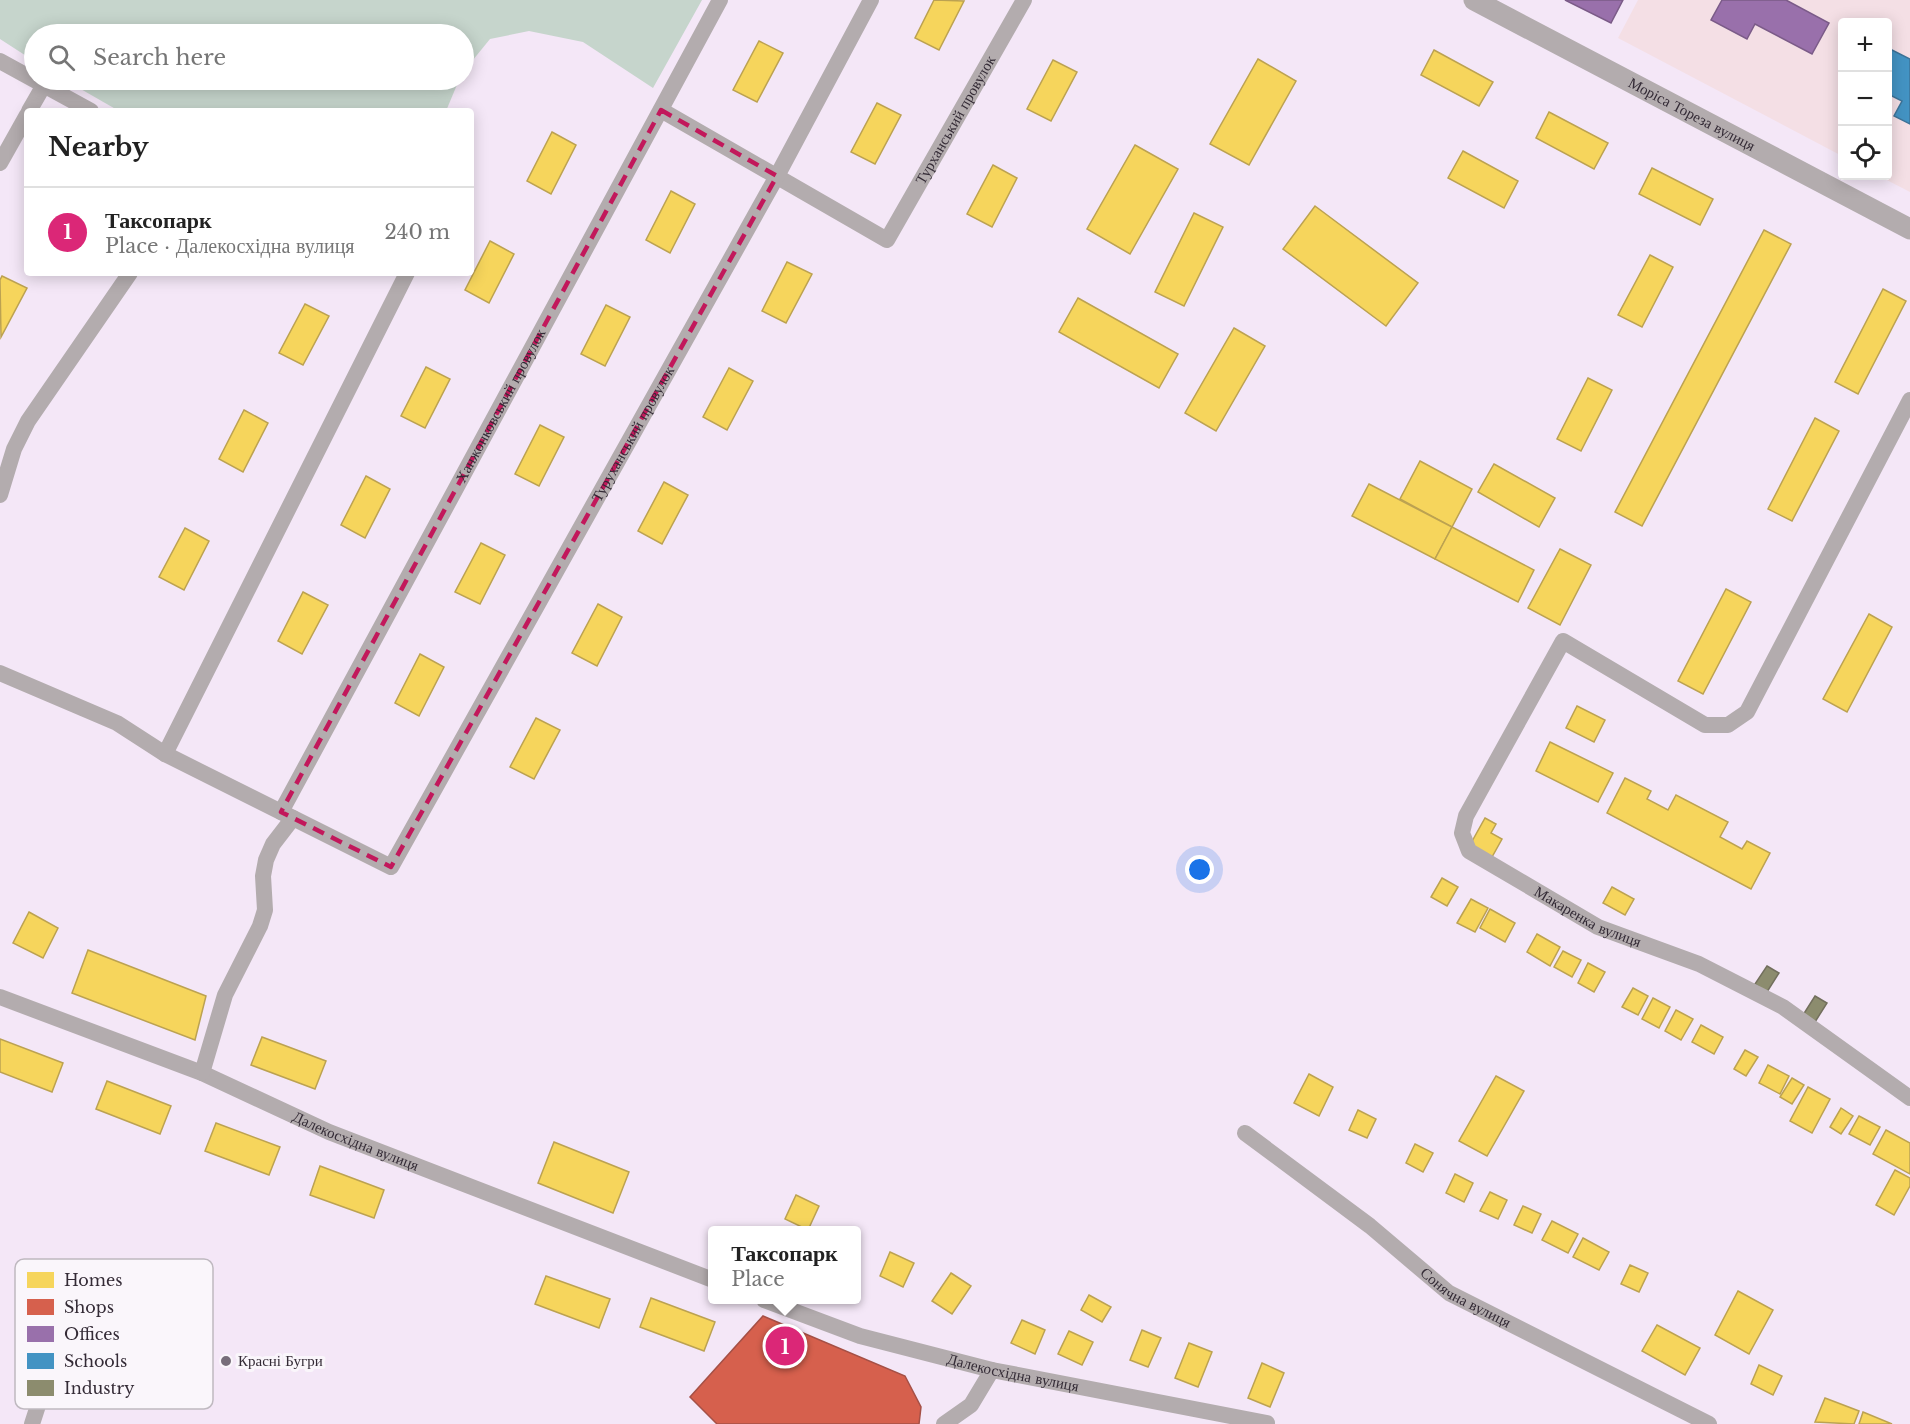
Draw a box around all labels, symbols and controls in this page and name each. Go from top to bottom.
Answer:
map controls [1838,18,1892,180]
button: + [1838,18,1892,72]
search box [24,24,474,90]
icon: search [45,41,78,74]
text: Search here [93,44,226,71]
street label: Турханський провулок [911,51,1000,187]
button: − [1838,72,1892,126]
street label: Моріса Тореза вулиця [1625,73,1759,155]
button: locate [1838,126,1892,180]
text: Nearby [48,131,149,163]
text: Таксопарк [105,207,212,234]
text: 1 [63,220,72,244]
text: 240 m [385,220,450,244]
text: Place · Далекосхідна вулиця [105,234,355,258]
street label: Ханжонковський провулок [451,325,550,486]
street label: Туруханський провулок [587,362,678,505]
your location [1185,855,1214,884]
street label: Макаренка вулиця [1531,882,1644,951]
street label: Далекосхідна вулиця [290,1106,422,1175]
popup [708,1226,861,1304]
text: Таксопарк [731,1240,838,1267]
legend [15,1259,213,1409]
street label: Сонячна вулиця [1417,1263,1514,1332]
text: Place [731,1267,785,1291]
text: Homes [64,1270,122,1290]
text: Shops [64,1297,114,1317]
text: Offices [64,1324,120,1344]
pin: 1 [766,1324,804,1368]
street label: Далекосхідна вулиця [945,1349,1081,1396]
text: Schools [64,1351,127,1371]
place label: Красні Бугри [238,1351,323,1370]
marker: Красні Бугри [219,1354,233,1368]
text: Industry [64,1378,135,1398]

